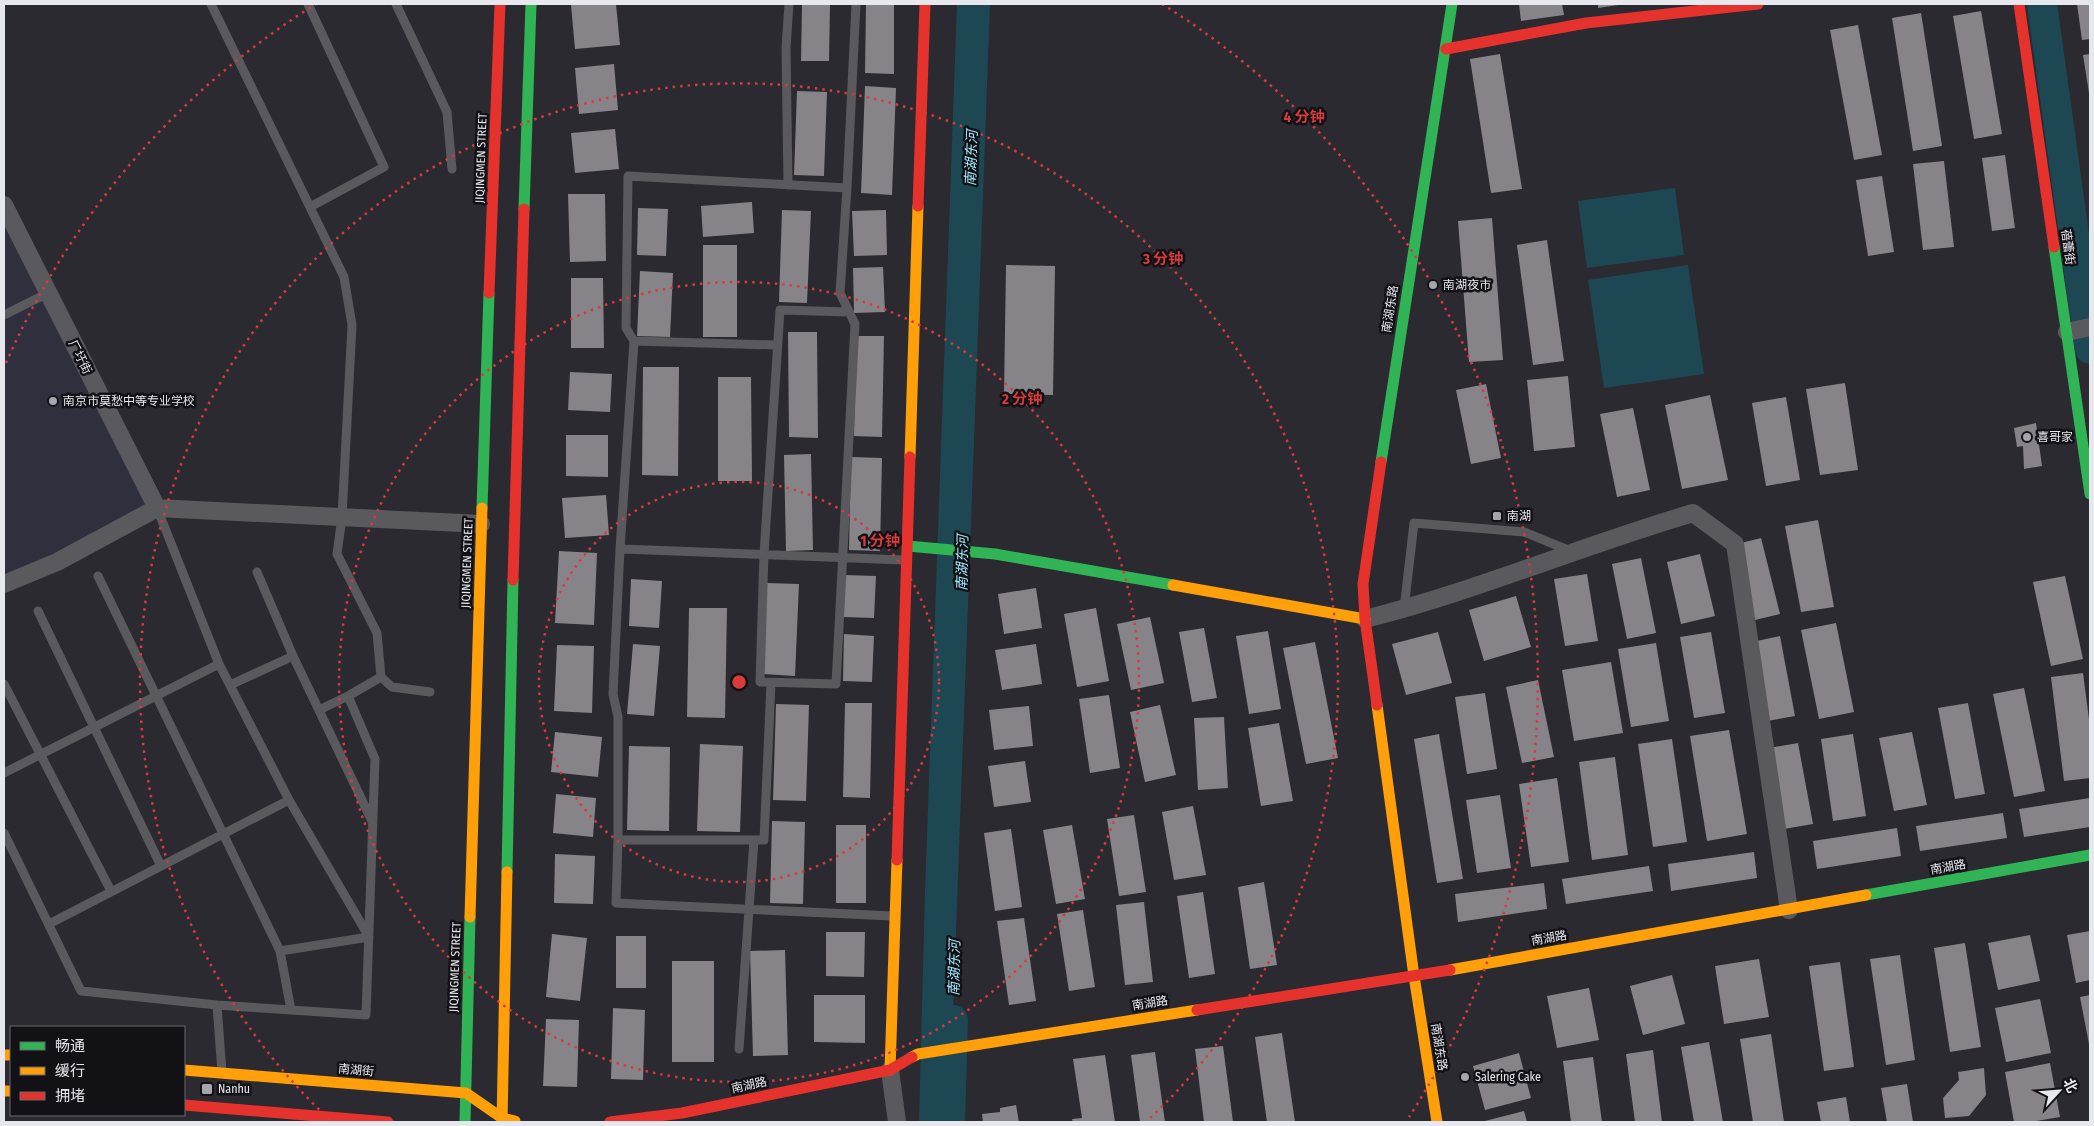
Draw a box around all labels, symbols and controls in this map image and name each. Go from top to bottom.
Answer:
text: 4 分钟 [1284,108,1324,126]
street label: JIQINGMEN STREET [472,112,490,203]
water label: 南湖东河 [962,127,981,186]
street label: 蓓蕾街 [2059,228,2077,266]
text: 3 分钟 [1142,250,1183,268]
place label: 南湖夜市 [1443,278,1491,292]
marker: 南湖夜市 [1427,279,1439,291]
street label: 南湖东路 [1379,284,1401,334]
street label: 厂圩街 [66,338,94,376]
text: 2 分钟 [1001,390,1042,408]
place label: 南京市莫愁中等专业学校 [63,394,195,408]
marker: 南京市莫愁中等专业学校 [47,395,59,407]
place label: 喜哥家 [2037,430,2073,444]
marker: 喜哥家 [2021,431,2033,443]
place label: 南湖 [1507,509,1531,523]
marker: 南湖 [1491,510,1503,522]
street label: JIQINGMEN STREET [458,517,476,608]
text: 1 分钟 [860,532,900,550]
water label: 南湖东河 [954,532,972,591]
centre of rings [730,673,748,691]
street label: 南湖路 [1929,857,1967,877]
street label: JIQINGMEN STREET [446,921,464,1012]
street label: 南湖路 [1530,928,1568,948]
water label: 南湖东河 [946,937,964,996]
street label: 南湖路 [1131,993,1169,1013]
street label: 南湖东路 [1428,1022,1450,1072]
legend [10,1026,185,1116]
text: 畅通 [55,1037,85,1055]
street label: 南湖街 [337,1061,375,1079]
text: 缓行 [55,1062,85,1080]
north arrow [2034,1066,2084,1116]
place label: Salering Cake [1475,1070,1541,1084]
marker: Salering Cake [1459,1071,1471,1083]
street label: 南湖路 [730,1074,768,1096]
text: 北 [2060,1076,2081,1096]
marker: Nanhu [200,1082,214,1096]
place label: Nanhu [218,1082,250,1096]
text: 拥堵 [55,1087,85,1105]

